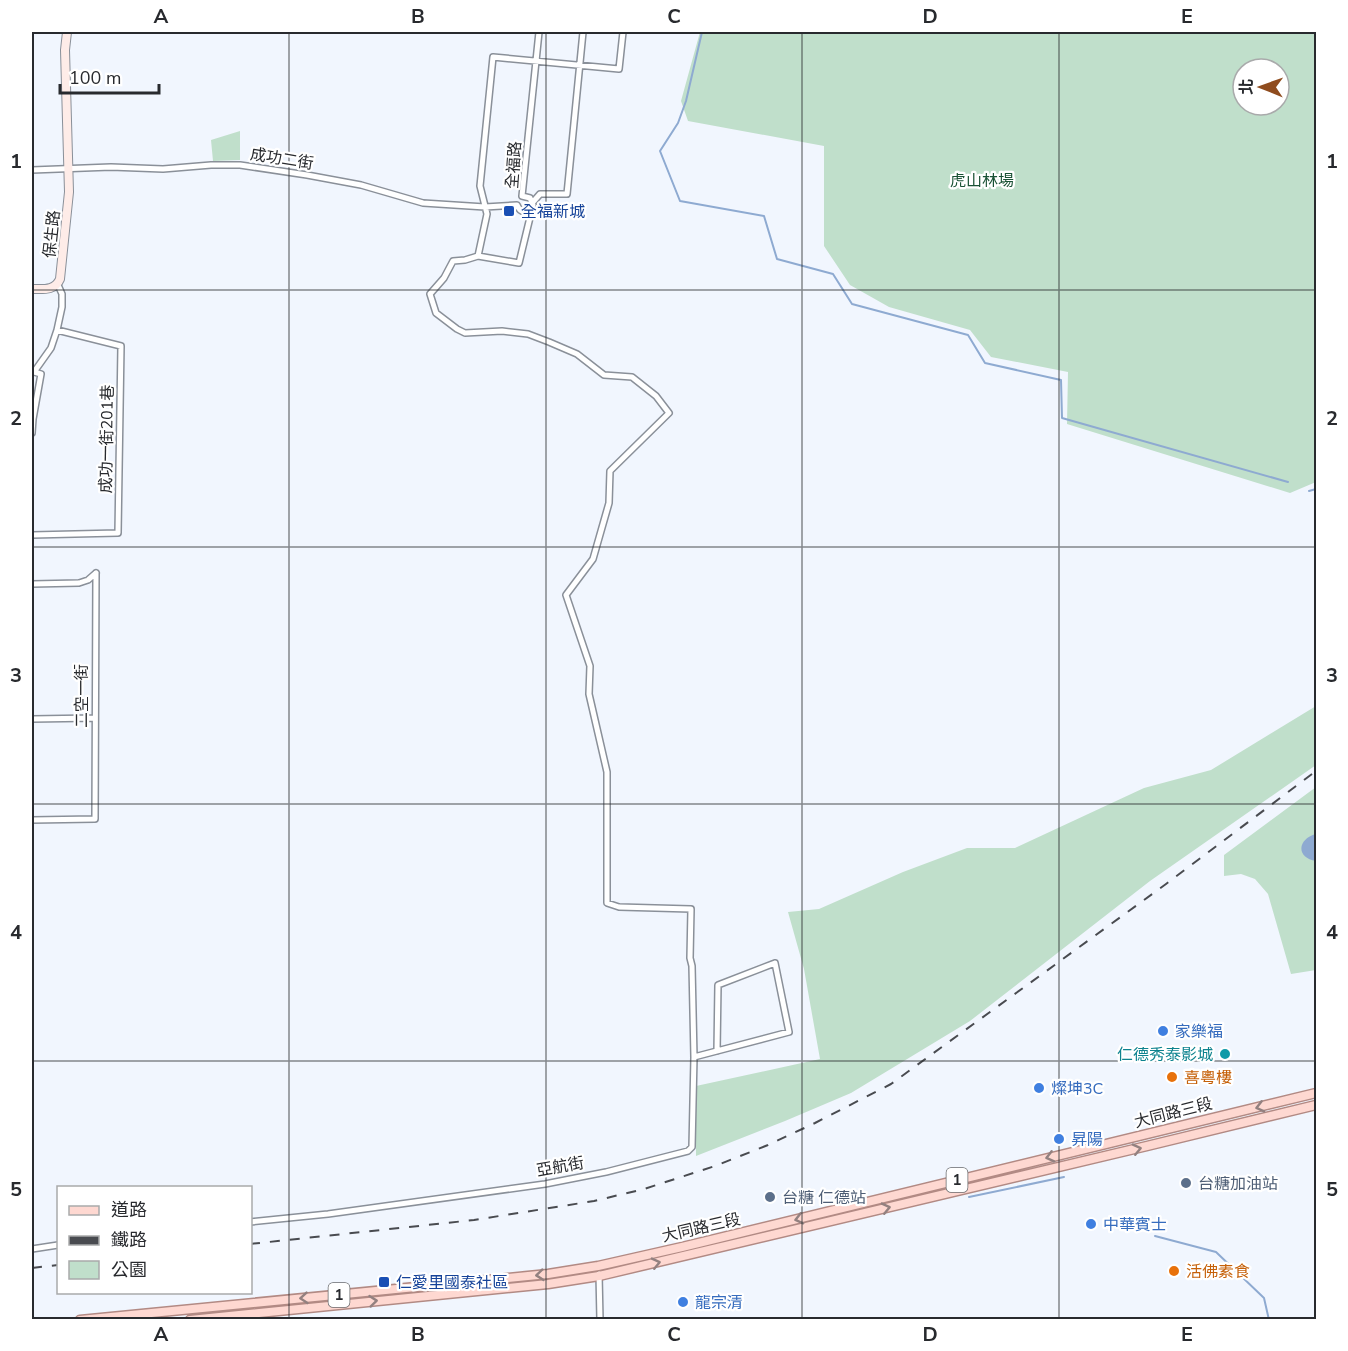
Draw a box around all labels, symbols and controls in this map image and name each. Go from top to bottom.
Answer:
text: A [154,3,169,30]
text: B [411,3,425,30]
text: C [667,3,681,30]
text: D [922,3,938,30]
text: E [1181,3,1193,30]
scale bar [60,57,159,95]
north arrow [1231,57,1291,117]
text: 100 m [69,66,121,90]
text: 北 [1236,79,1258,95]
street label: 全福路 [501,140,527,190]
street label: 成功二街 [249,143,315,175]
text: 1 [10,148,22,175]
text: 1 [1326,148,1338,175]
park label: 虎山林場 [950,170,1014,192]
place label: 全福新城 [521,201,585,223]
marker: 全福新城 [502,204,516,218]
street label: 保生路 [39,209,65,259]
street label: 成功一街201巷 [95,384,119,494]
text: 2 [10,405,22,432]
text: 2 [1326,405,1338,432]
text: 3 [10,662,22,689]
text: 3 [1326,662,1338,689]
street label: 二空一街 [71,664,93,728]
text: 4 [10,919,22,946]
text: 4 [1326,919,1338,946]
place label: 家樂福 [1175,1021,1223,1043]
marker: 家樂福 [1156,1024,1170,1038]
place label: 仁德秀泰影城 [1117,1044,1213,1066]
marker: 仁德秀泰影城 [1218,1047,1232,1061]
place label: 喜粵樓 [1184,1067,1232,1089]
marker: 喜粵樓 [1165,1070,1179,1084]
place label: 燦坤3C [1051,1078,1104,1100]
marker: 燦坤3C [1032,1081,1046,1095]
street label: 大同路三段 [1132,1093,1215,1133]
one-way arrow [1255,1099,1265,1112]
place label: 昇陽 [1071,1129,1103,1151]
marker: 昇陽 [1052,1132,1066,1146]
one-way arrow [1132,1143,1142,1156]
one-way arrow [1045,1150,1055,1163]
street label: 亞航街 [535,1152,586,1182]
road number: 1 [946,1168,968,1192]
place label: 台糖加油站 [1198,1173,1278,1195]
text: 5 [10,1176,22,1203]
marker: 台糖加油站 [1179,1176,1193,1190]
text: 5 [1326,1176,1338,1203]
legend [57,1186,252,1294]
place label: 台糖 仁德站 [782,1187,866,1209]
marker: 台糖 仁德站 [763,1190,777,1204]
text: 道路 [111,1198,147,1222]
one-way arrow [881,1203,891,1216]
street label: 大同路三段 [660,1208,743,1248]
one-way arrow [794,1212,804,1225]
place label: 中華賓士 [1103,1214,1167,1236]
marker: 中華賓士 [1084,1217,1098,1231]
text: 鐵路 [111,1228,147,1252]
one-way arrow [650,1257,660,1270]
text: 公園 [111,1258,147,1282]
place label: 活佛素食 [1186,1261,1250,1283]
marker: 活佛素食 [1167,1264,1181,1278]
one-way arrow [536,1268,545,1280]
place label: 仁愛里國泰社區 [396,1272,508,1294]
marker: 仁愛里國泰社區 [377,1275,391,1289]
road number: 1 [328,1283,350,1307]
one-way arrow [300,1291,309,1304]
place label: 龍宗清 [695,1292,743,1314]
one-way arrow [369,1295,378,1308]
marker: 龍宗清 [676,1295,690,1309]
text: A [154,1321,169,1348]
text: B [411,1321,425,1348]
text: C [667,1321,681,1348]
text: D [922,1321,938,1348]
text: E [1181,1321,1193,1348]

